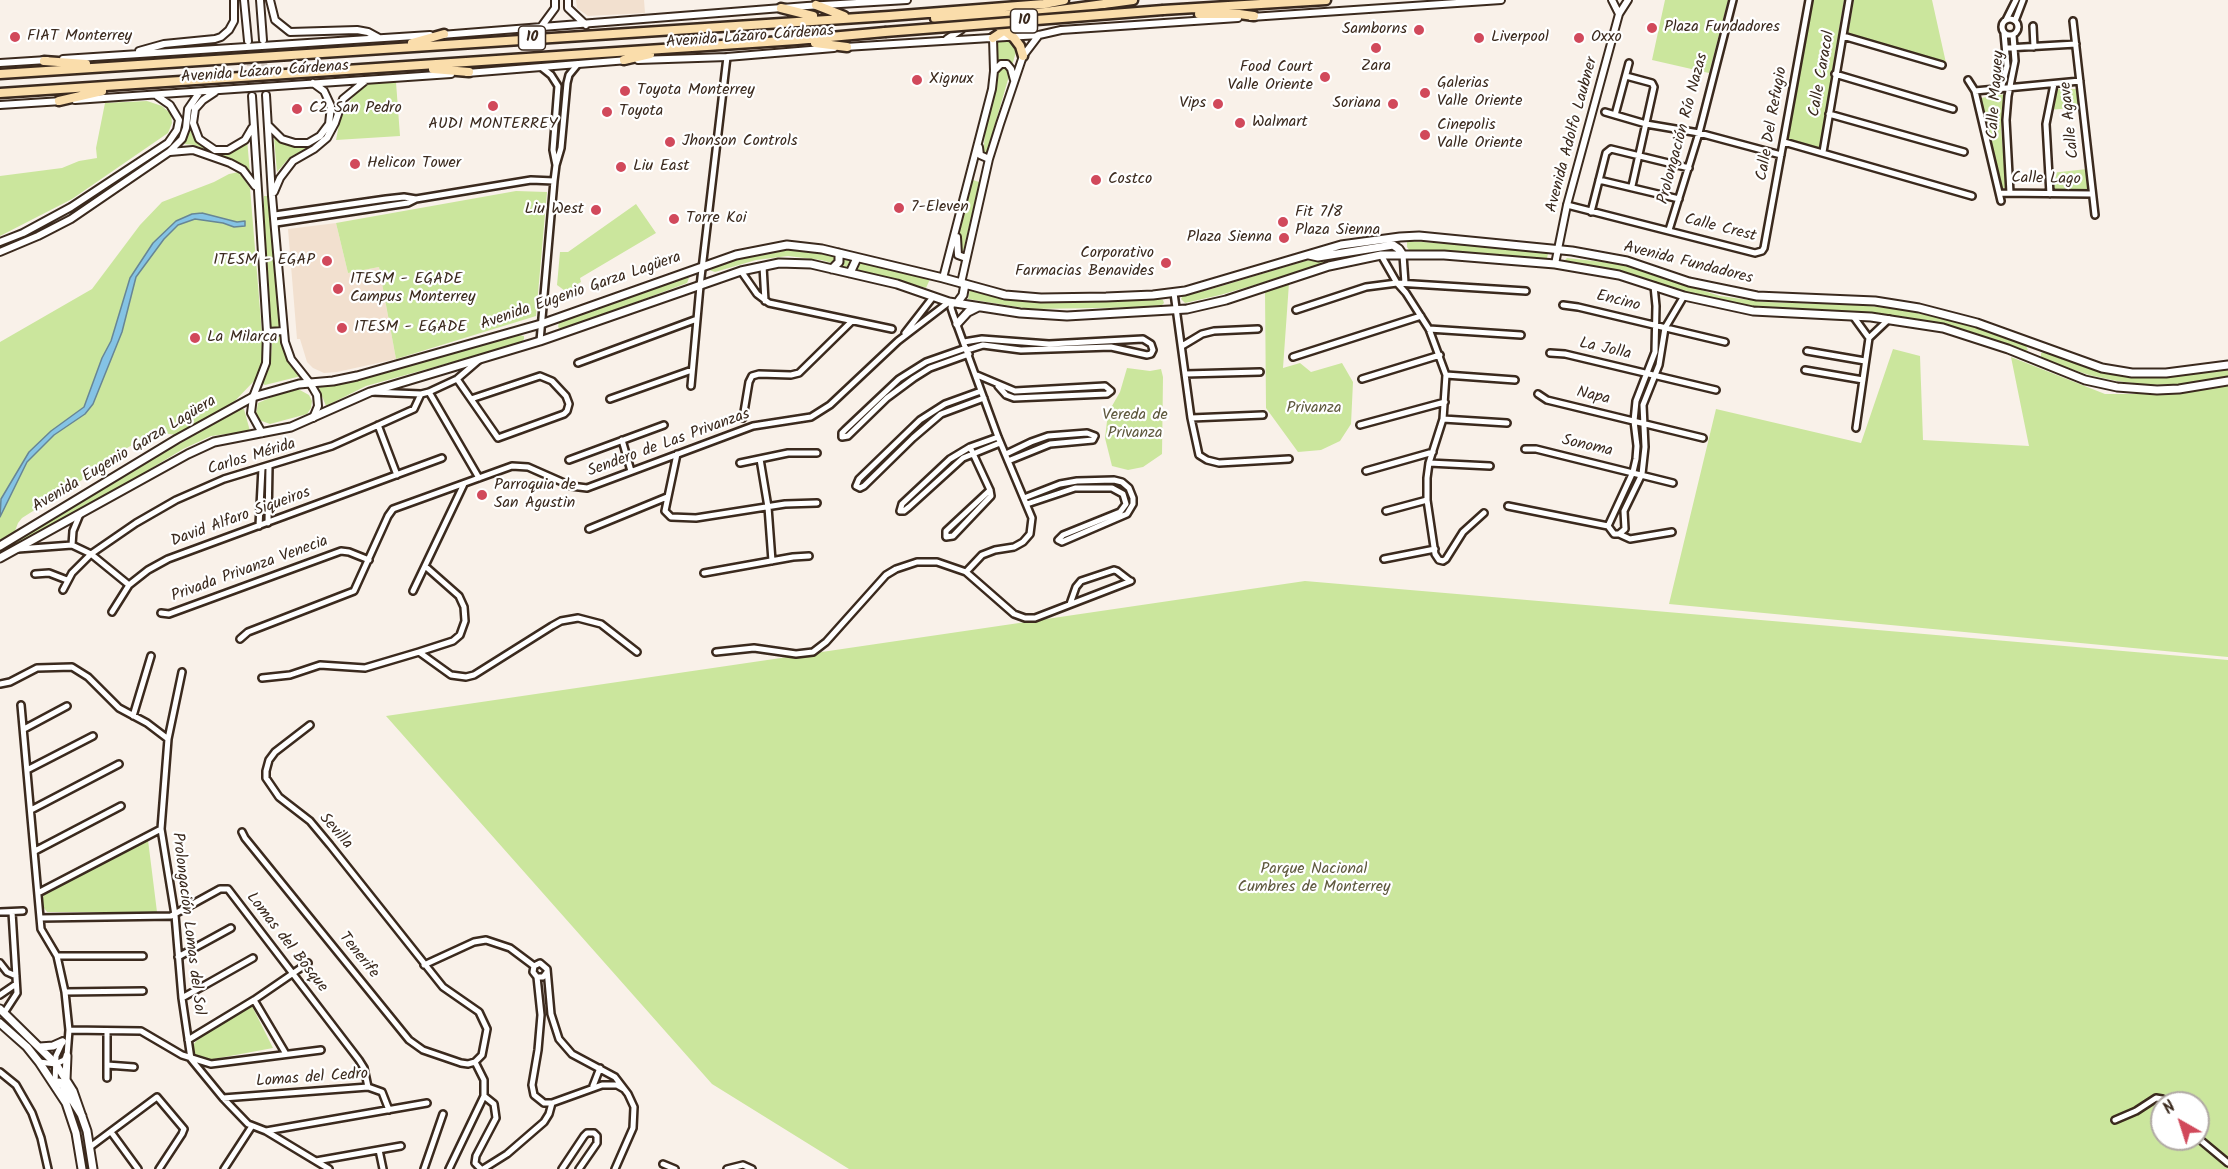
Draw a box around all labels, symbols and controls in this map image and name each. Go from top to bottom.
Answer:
road number: 10 [1010,9,1038,33]
place label: Plaza Fundadores [1664,18,1780,38]
place label: Samborns [1342,20,1407,40]
marker: Plaza Fundadores [1645,21,1659,35]
street label: Avenida Lázaro Cárdenas [665,23,835,53]
marker: Samborns [1412,23,1426,37]
road number: 10 [518,26,546,50]
place label: FIAT Monterrey [27,27,132,47]
place label: Liverpool [1491,28,1549,48]
place label: Oxxo [1591,28,1622,48]
marker: FIAT Monterrey [8,30,22,44]
street label: Calle Caracol [1806,30,1840,118]
marker: Liverpool [1472,31,1486,45]
marker: Oxxo [1572,31,1586,45]
marker: Zara [1369,41,1383,55]
street label: Calle Maguey [1984,50,2010,140]
street label: Prolongación Río Nazas [1655,51,1713,207]
street label: Avenida Adolfo Laubner [1543,55,1603,215]
place label: Zara [1361,57,1391,77]
street label: Avenida Lázaro Cárdenas [180,58,350,88]
place label: Food Court Valle Oriente [1227,58,1313,96]
street label: Calle Del Refugio [1754,66,1792,182]
place label: Xignux [929,70,973,90]
marker: Food Court Valle Oriente [1318,70,1332,84]
marker: Xignux [910,73,924,87]
place label: Galerias Valle Oriente [1437,74,1523,112]
place label: Toyota Monterrey [637,81,755,101]
street label: Calle Agave [2057,81,2085,159]
marker: Toyota Monterrey [618,84,632,98]
marker: Galerias Valle Oriente [1418,86,1432,100]
place label: Vips [1179,94,1206,114]
place label: Soriana [1333,94,1381,114]
marker: Vips [1211,97,1225,111]
marker: Soriana [1386,97,1400,111]
place label: C2 San Pedro [309,99,402,119]
marker: AUDI MONTERREY [486,99,500,113]
marker: C2 San Pedro [290,102,304,116]
place label: Toyota [619,102,663,122]
marker: Toyota [600,105,614,119]
place label: Walmart [1252,113,1308,133]
place label: AUDI MONTERREY [428,115,558,135]
marker: Walmart [1233,116,1247,130]
place label: Cinepolis Valle Oriente [1437,116,1523,154]
marker: Cinepolis Valle Oriente [1418,128,1432,142]
place label: Jhonson Controls [682,132,798,152]
marker: Jhonson Controls [663,135,677,149]
place label: Helicon Tower [367,154,461,174]
marker: Helicon Tower [348,157,362,171]
place label: Liu East [633,157,690,177]
marker: Liu East [614,160,628,174]
place label: Costco [1108,170,1152,190]
street label: Calle Lago [2011,170,2081,190]
marker: Costco [1089,173,1103,187]
place label: 7-Eleven [911,198,969,218]
place label: Liu West [525,200,584,220]
marker: 7-Eleven [892,201,906,215]
marker: Liu West [589,203,603,217]
place label: Fit 7/8 Plaza Sienna [1295,203,1380,241]
place label: Torre Koi [686,209,747,229]
street label: Calle Crest [1682,211,1758,247]
marker: Torre Koi [667,212,681,226]
marker: Fit 7/8 Plaza Sienna [1276,215,1290,229]
place label: Plaza Sienna [1187,228,1272,248]
marker: Plaza Sienna [1277,231,1291,245]
street label: Avenida Fundadores [1621,239,1755,289]
place label: Corporativo Farmacias Benavides [1015,244,1154,282]
street label: Avenida Eugenio Garza Lagüera [478,249,684,335]
place label: ITESM - EGAP [213,251,315,271]
marker: ITESM - EGAP [320,254,334,268]
marker: Corporativo Farmacias Benavides [1159,256,1173,270]
place label: ITESM - EGADE Campus Monterrey [350,270,475,308]
marker: ITESM - EGADE Campus Monterrey [331,282,345,296]
street label: Encino [1594,287,1642,317]
place label: ITESM - EGADE [354,318,467,338]
marker: ITESM - EGADE [335,321,349,335]
place label: La Milarca [207,328,277,348]
marker: La Milarca [188,331,202,345]
street label: La Jolla [1577,335,1633,365]
street label: Napa [1575,384,1611,410]
street label: Avenida Eugenio Garza Lagüera [30,392,220,518]
park label: Privanza [1286,399,1342,419]
street label: Sendero de Las Privanzas [585,406,753,482]
park label: Vereda de Privanza [1102,406,1168,444]
street label: Sonoma [1560,432,1614,462]
street label: Carlos Mérida [206,436,298,480]
place label: Parroquia de San Agustin [494,476,576,514]
street label: David Alfaro Siqueiros [169,484,313,552]
marker: Parroquia de San Agustin [475,488,489,502]
street label: Privada Privanza Venecia [169,533,331,607]
street label: Sevilla [314,810,356,854]
street label: Prolongación Lomas del Sol [166,832,208,1016]
park label: Parque Nacional Cumbres de Monterrey [1238,860,1390,898]
street label: Lomas del Bosque [241,889,331,997]
street label: Tenerife [334,929,382,983]
street label: Lomas del Cedro [255,1066,369,1092]
north arrow [2150,1091,2210,1151]
text: N [2158,1095,2181,1121]

